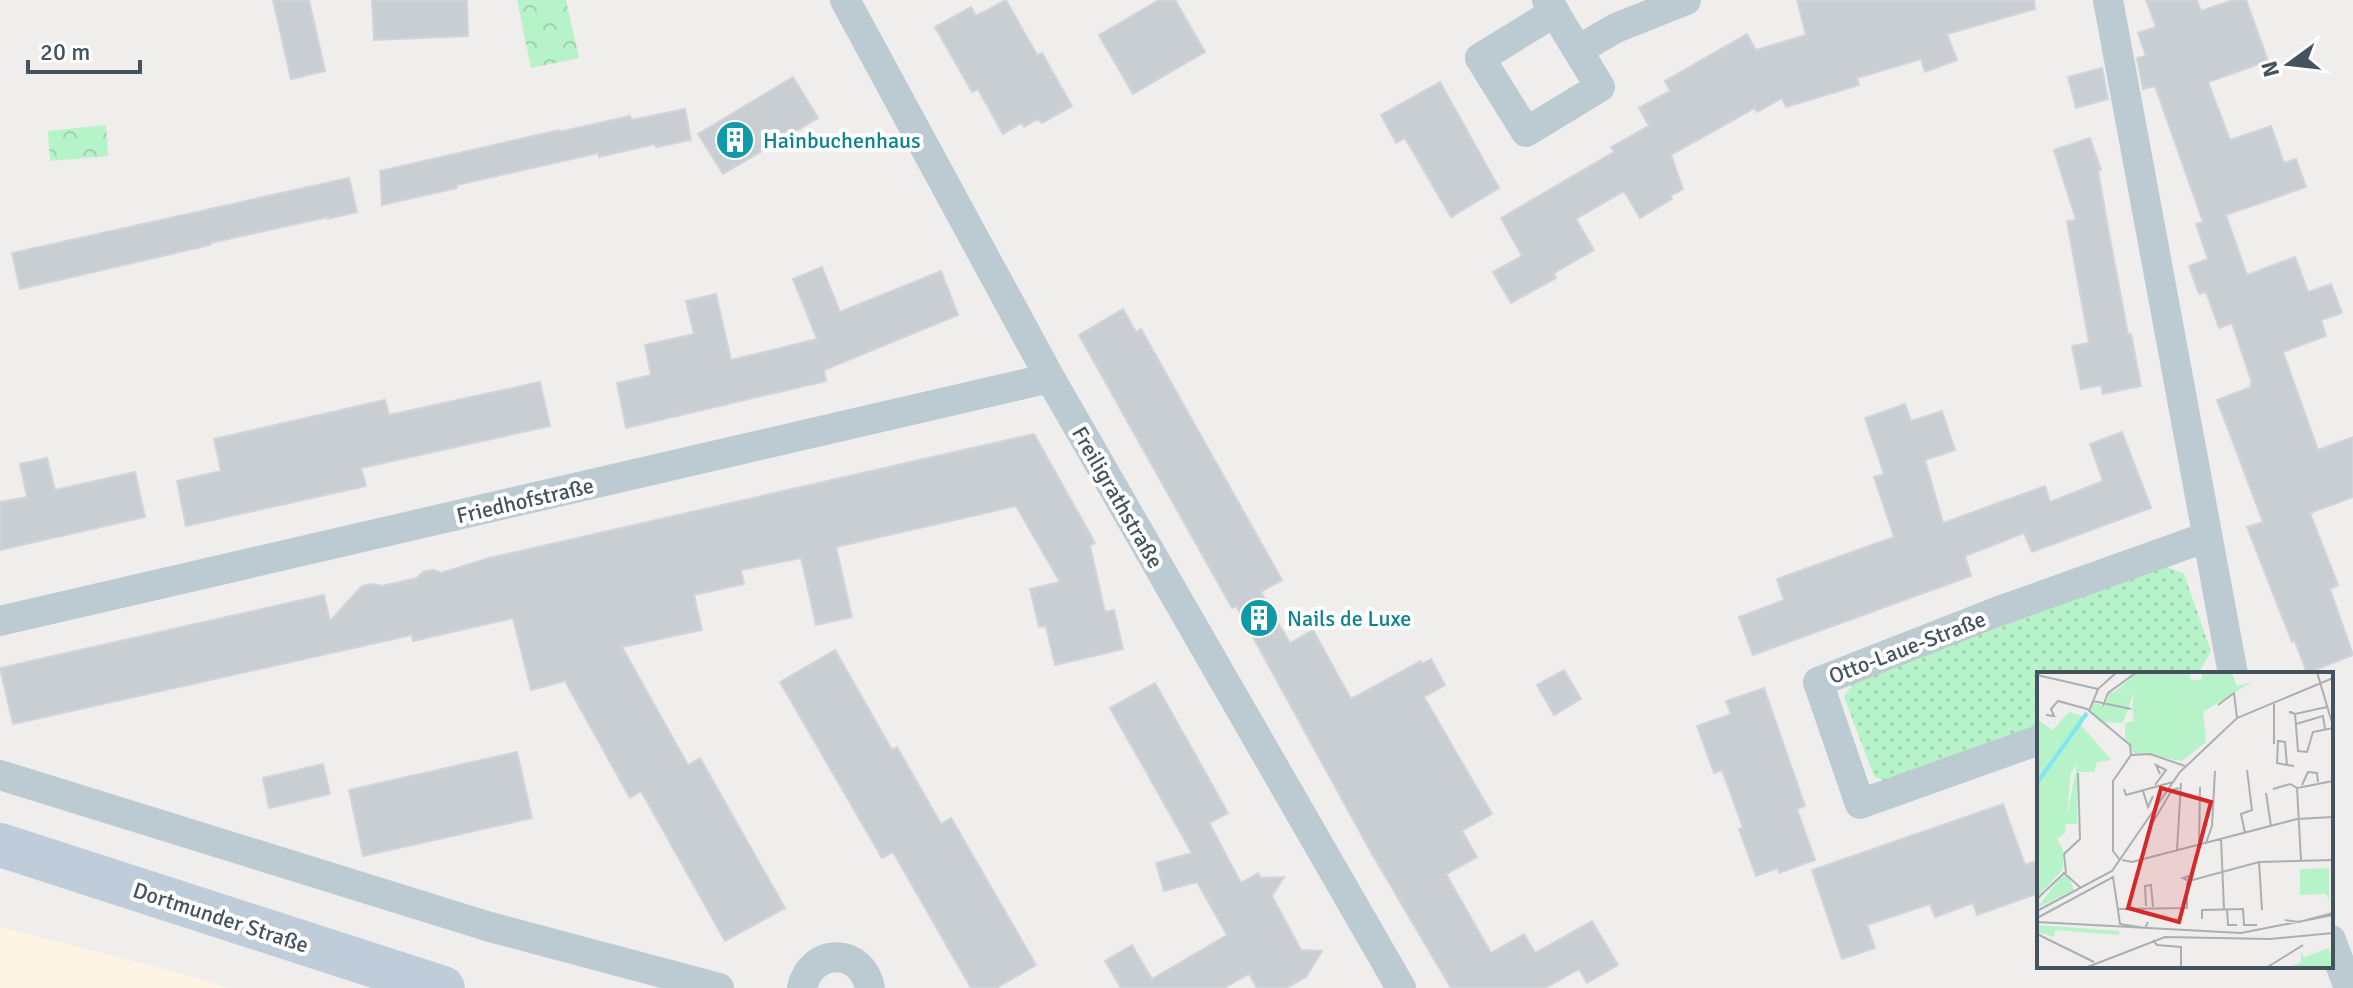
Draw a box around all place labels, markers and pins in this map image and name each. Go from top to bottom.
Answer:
building icon: Hainbuchenhaus [714,119,756,161]
place label: Hainbuchenhaus [763,127,921,154]
building icon: Nails de Luxe [1238,597,1280,639]
place label: Nails de Luxe [1287,605,1411,632]

